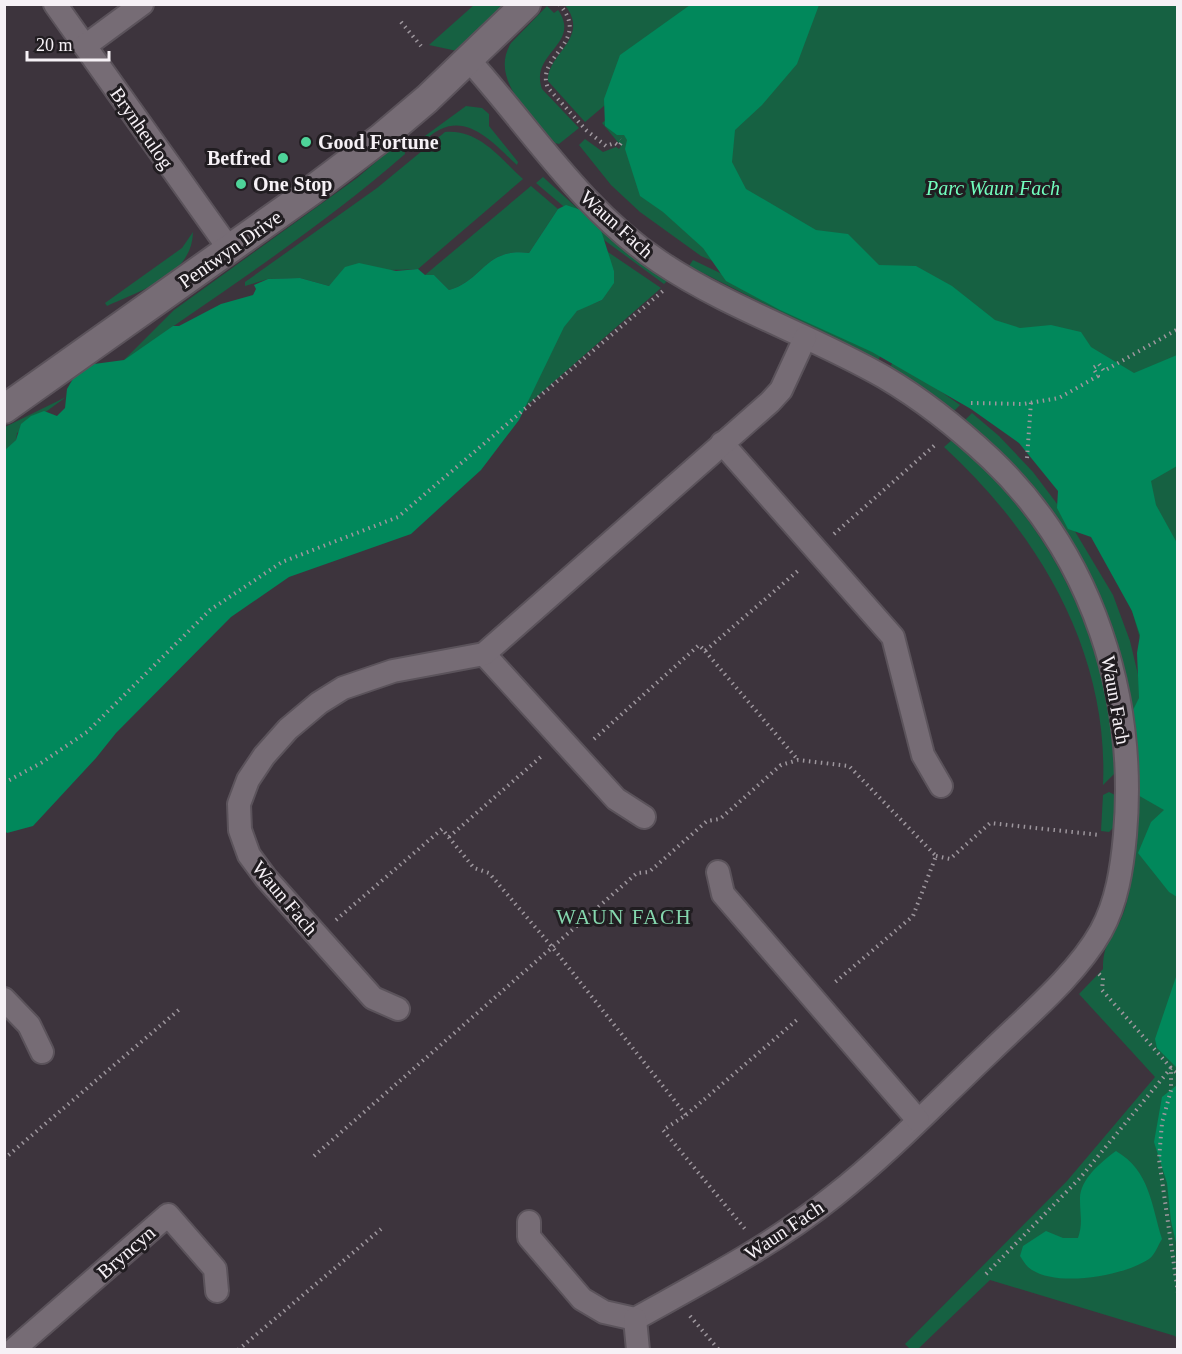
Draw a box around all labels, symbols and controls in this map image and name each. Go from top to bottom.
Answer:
scale bar [27,24,110,62]
text: 20 m [36,35,73,55]
street label: Brynheulog [105,83,178,174]
place label: Good Fortune [318,131,439,153]
marker: Good Fortune [299,135,313,149]
place label: Betfred [207,147,271,169]
marker: Betfred [276,151,290,165]
place label: One Stop [253,173,332,196]
marker: One Stop [234,177,248,191]
park label: Parc Waun Fach [925,177,1060,199]
street label: Waun Fach [576,186,658,262]
street label: Pentwyn Drive [174,205,286,293]
street label: Waun Fach [1097,654,1135,746]
street label: Waun Fach [248,856,322,940]
district label: WAUN FACH [556,905,692,929]
street label: Waun Fach [741,1196,827,1264]
street label: Bryncyn [93,1221,160,1284]

